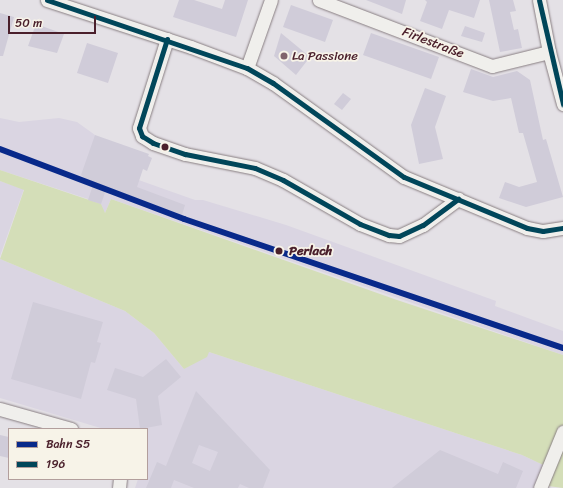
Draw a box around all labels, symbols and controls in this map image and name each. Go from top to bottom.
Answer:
scale bar [10,8,98,34]
text: 50 m [15,12,42,34]
street label: Firlestraße [400,24,466,62]
place label: La Passione [292,48,358,64]
marker: La Passione [279,51,289,61]
unlabelled marker [160,142,170,152]
place label: Perlach [289,243,332,259]
marker: Perlach [272,244,286,258]
legend [8,428,148,480]
text: Bahn S5 [46,433,90,455]
text: 196 [46,453,65,475]

